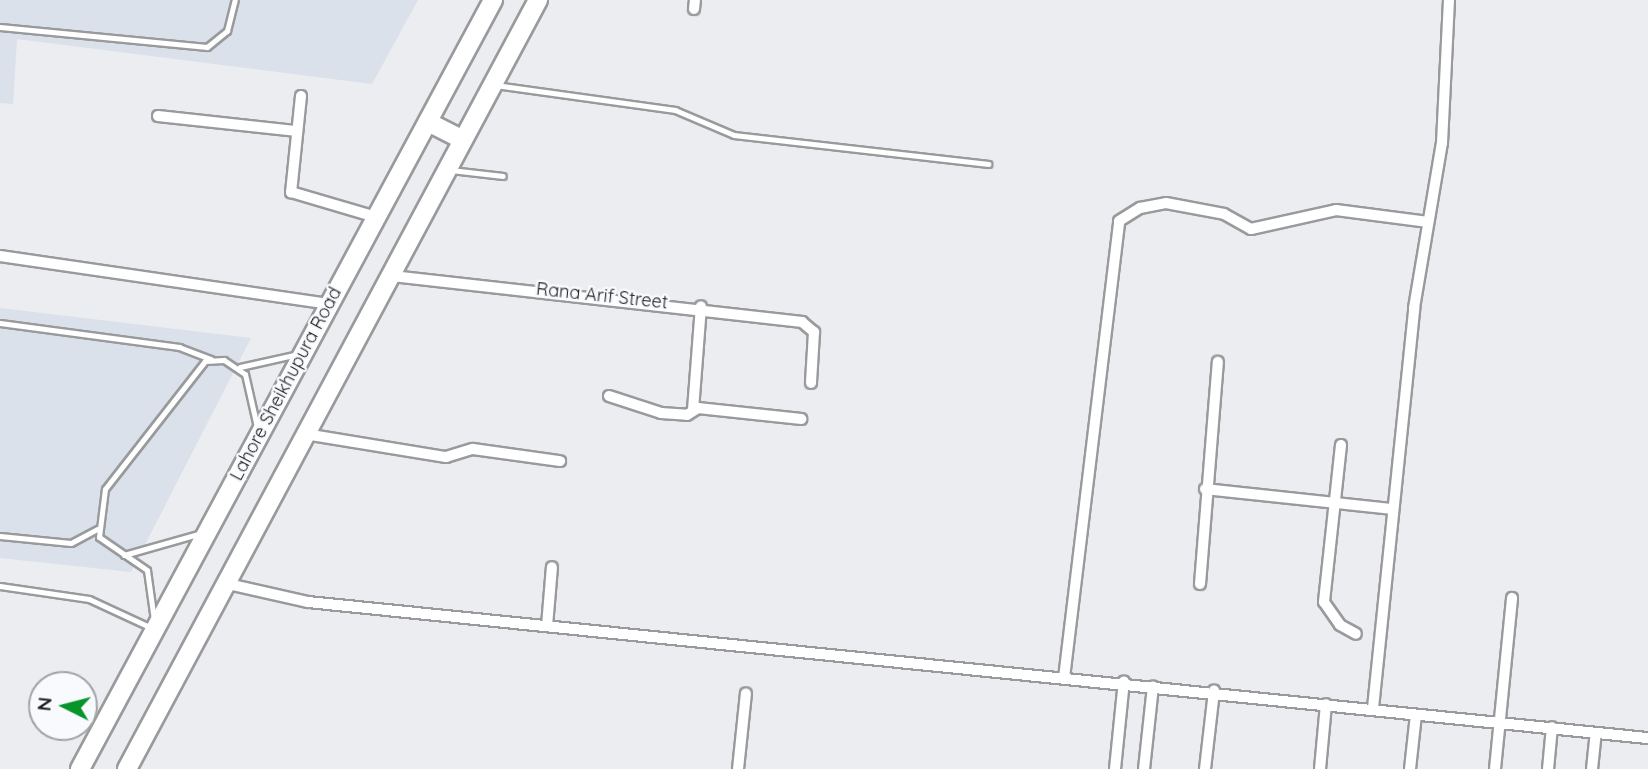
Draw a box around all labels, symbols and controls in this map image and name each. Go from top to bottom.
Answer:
street label: Rana Arif Street [535,278,669,314]
street label: Lahore Sheikhupura Road [226,284,346,484]
north arrow [28,671,98,741]
text: N [31,696,57,712]

